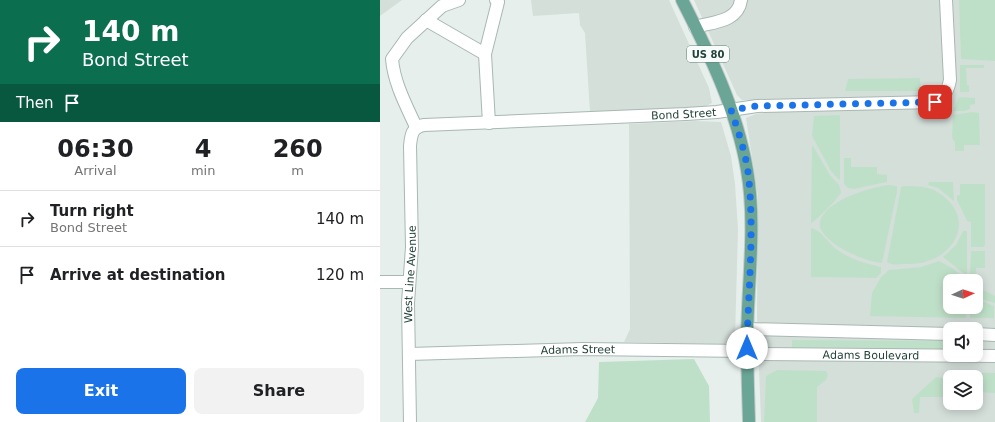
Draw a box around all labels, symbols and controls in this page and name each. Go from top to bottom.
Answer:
text: 140 m [82,15,179,48]
icon: right [16,16,68,68]
road number: US 80 [687,46,729,62]
text: Bond Street [82,49,189,70]
pin [918,85,952,119]
icon: arrive [924,91,946,113]
icon: arrive [61,92,83,114]
text: Then [16,94,53,112]
street label: Bond Street [651,106,717,122]
text: 06:30 [57,135,134,163]
text: 4 [195,135,211,163]
text: 260 [273,135,323,163]
text: Arrival [74,163,117,178]
text: min [191,163,215,178]
text: m [291,163,304,178]
text: Turn right [50,202,134,220]
icon: right [16,208,38,230]
text: 140 m [316,210,364,228]
text: Bond Street [50,220,127,235]
street label: West Line Avenue [401,225,419,323]
icon: arrive [16,264,38,286]
text: Arrive at destination [50,266,225,284]
text: 120 m [316,266,364,284]
north arrow [943,274,983,314]
map controls [943,274,983,410]
button: sound [943,322,983,362]
position arrow [726,327,768,369]
street label: Adams Street [541,342,616,357]
street label: Adams Boulevard [823,348,919,362]
button: Exit [16,368,186,414]
button: Share [194,368,364,414]
button: layers [943,370,983,410]

